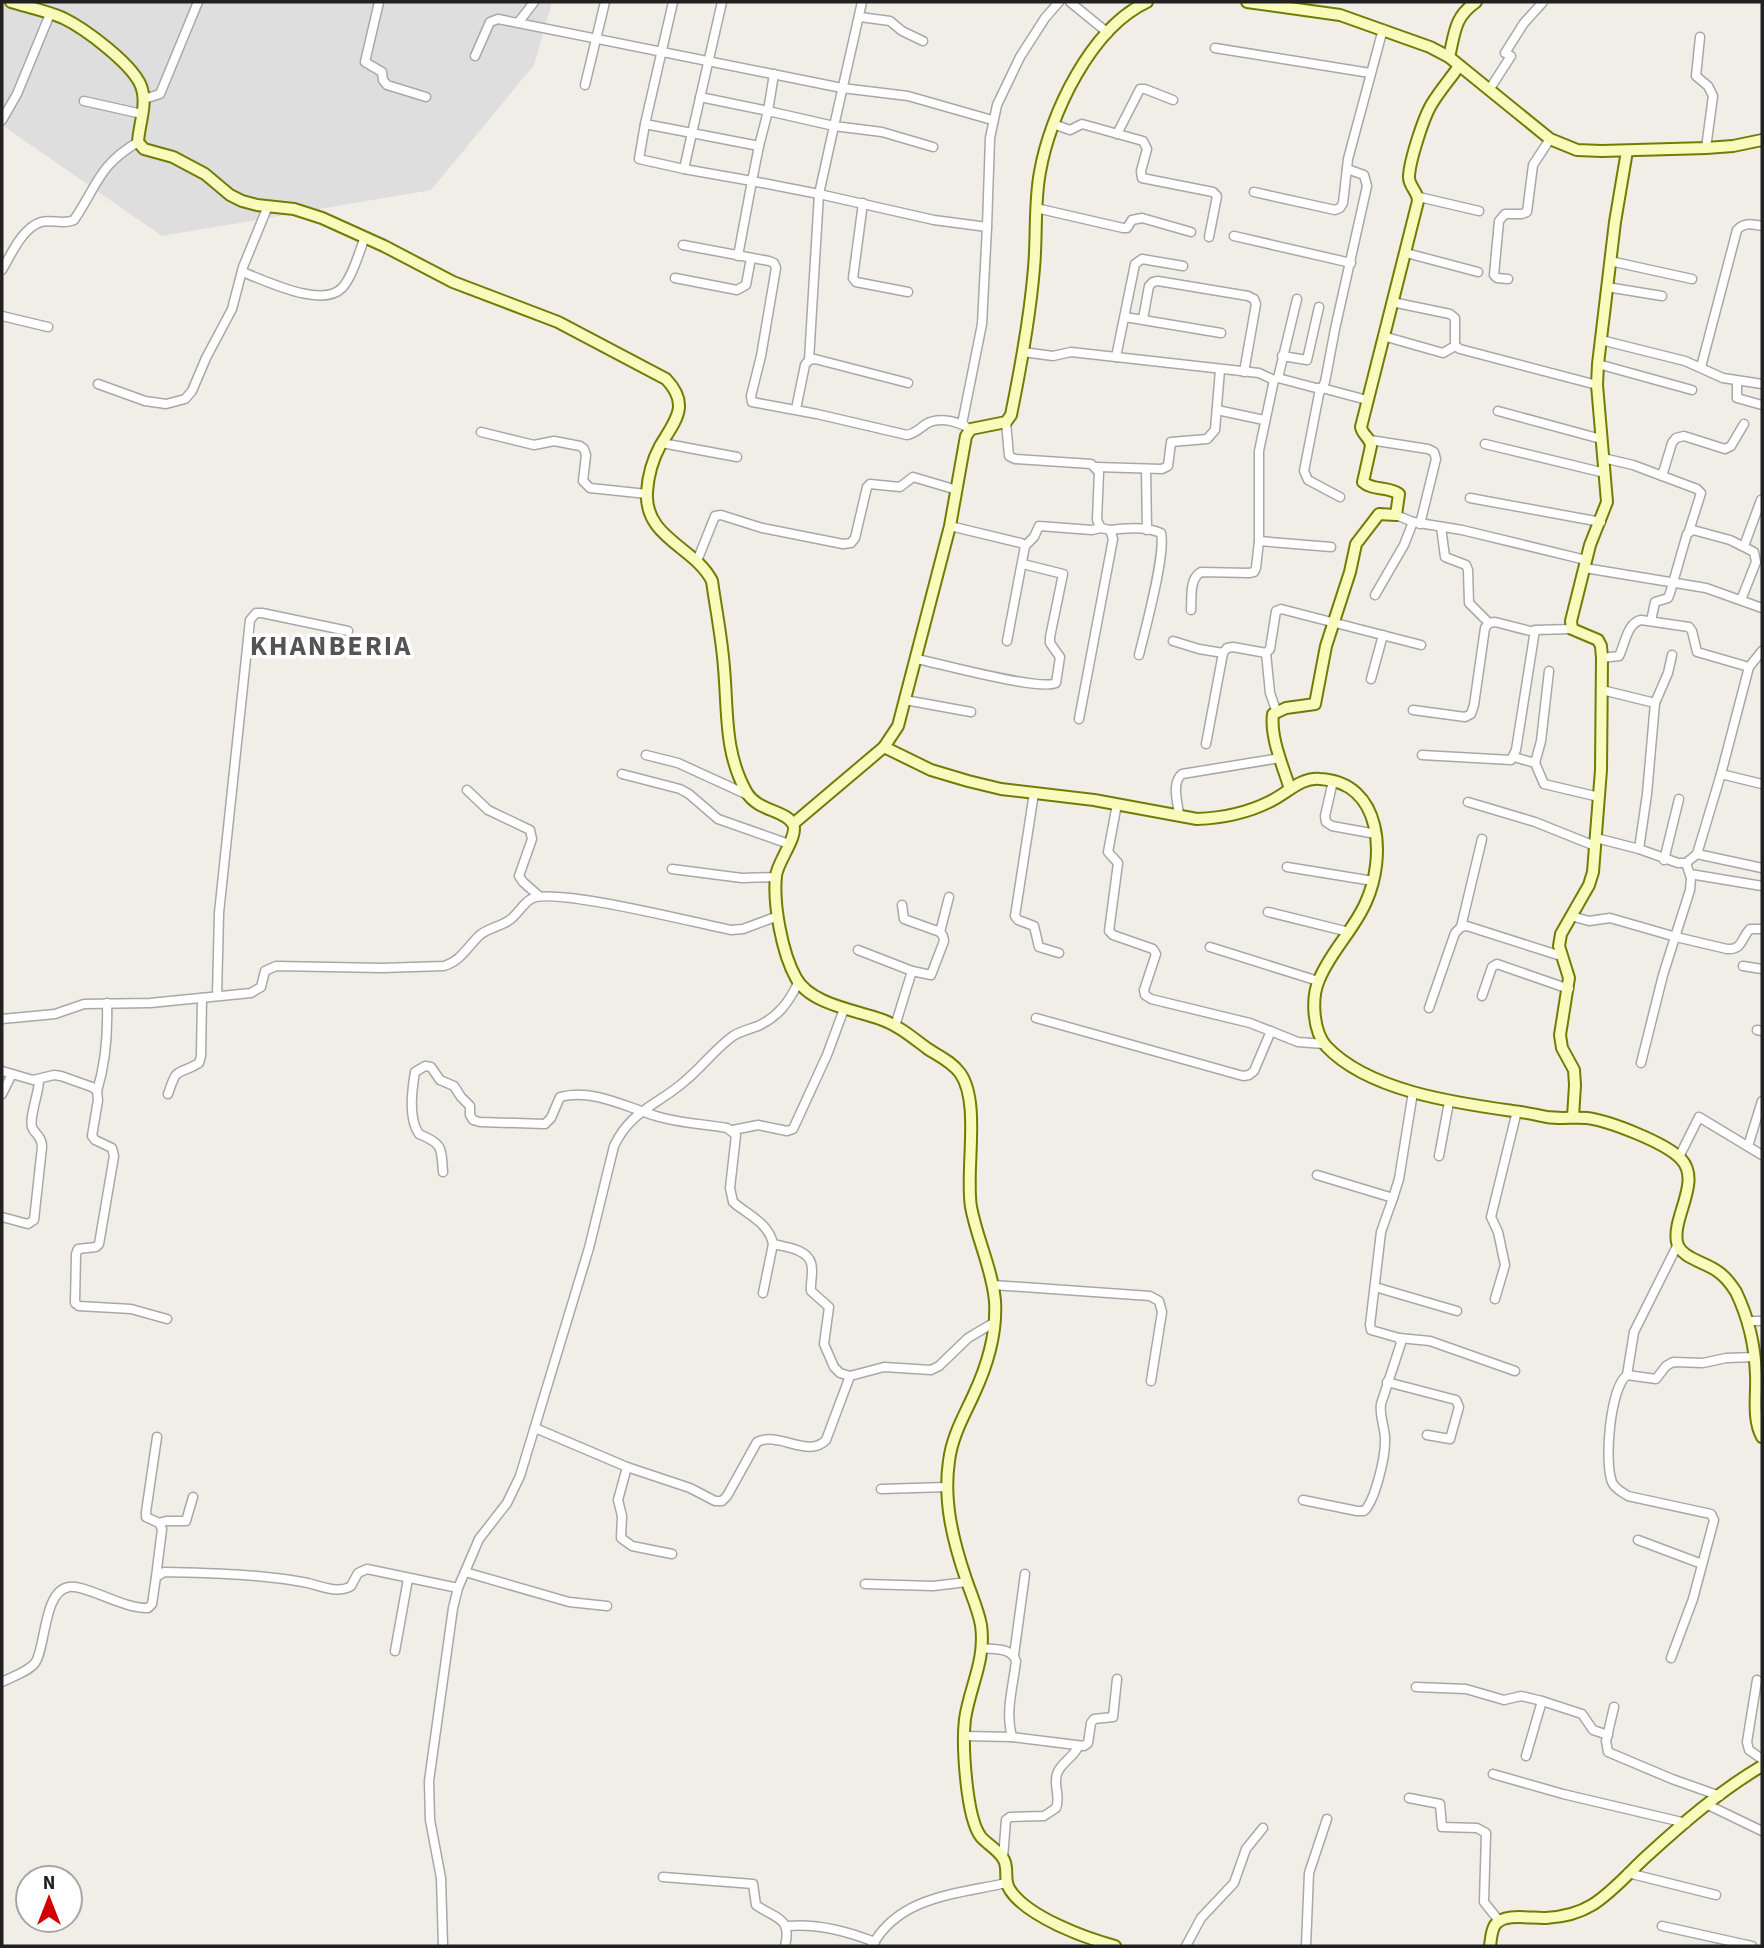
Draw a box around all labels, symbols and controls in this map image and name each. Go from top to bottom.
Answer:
district label: KHANBERIA [250,626,412,666]
north arrow [14,1864,84,1934]
text: N [43,1870,55,1897]

